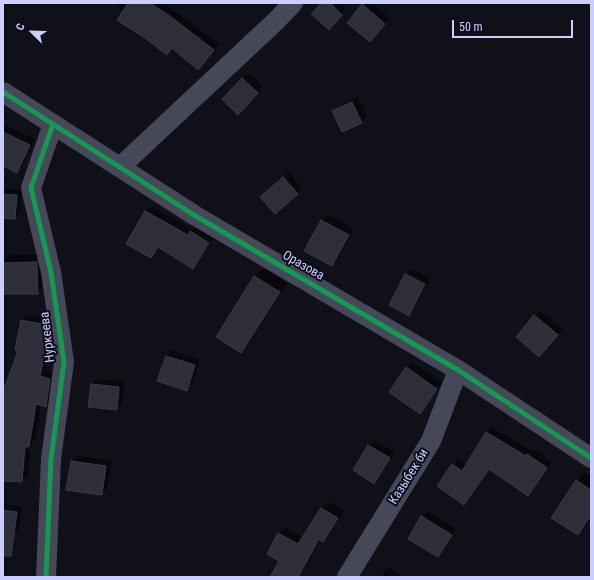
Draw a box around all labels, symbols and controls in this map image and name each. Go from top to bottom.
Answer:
north arrow [12,12,52,52]
scale bar [454,12,575,38]
text: 50 m [459,20,483,34]
text: С [13,22,28,33]
street label: Оразова [279,248,327,284]
street label: Нуркеева [37,311,59,363]
street label: Казыбек би [386,446,432,508]

